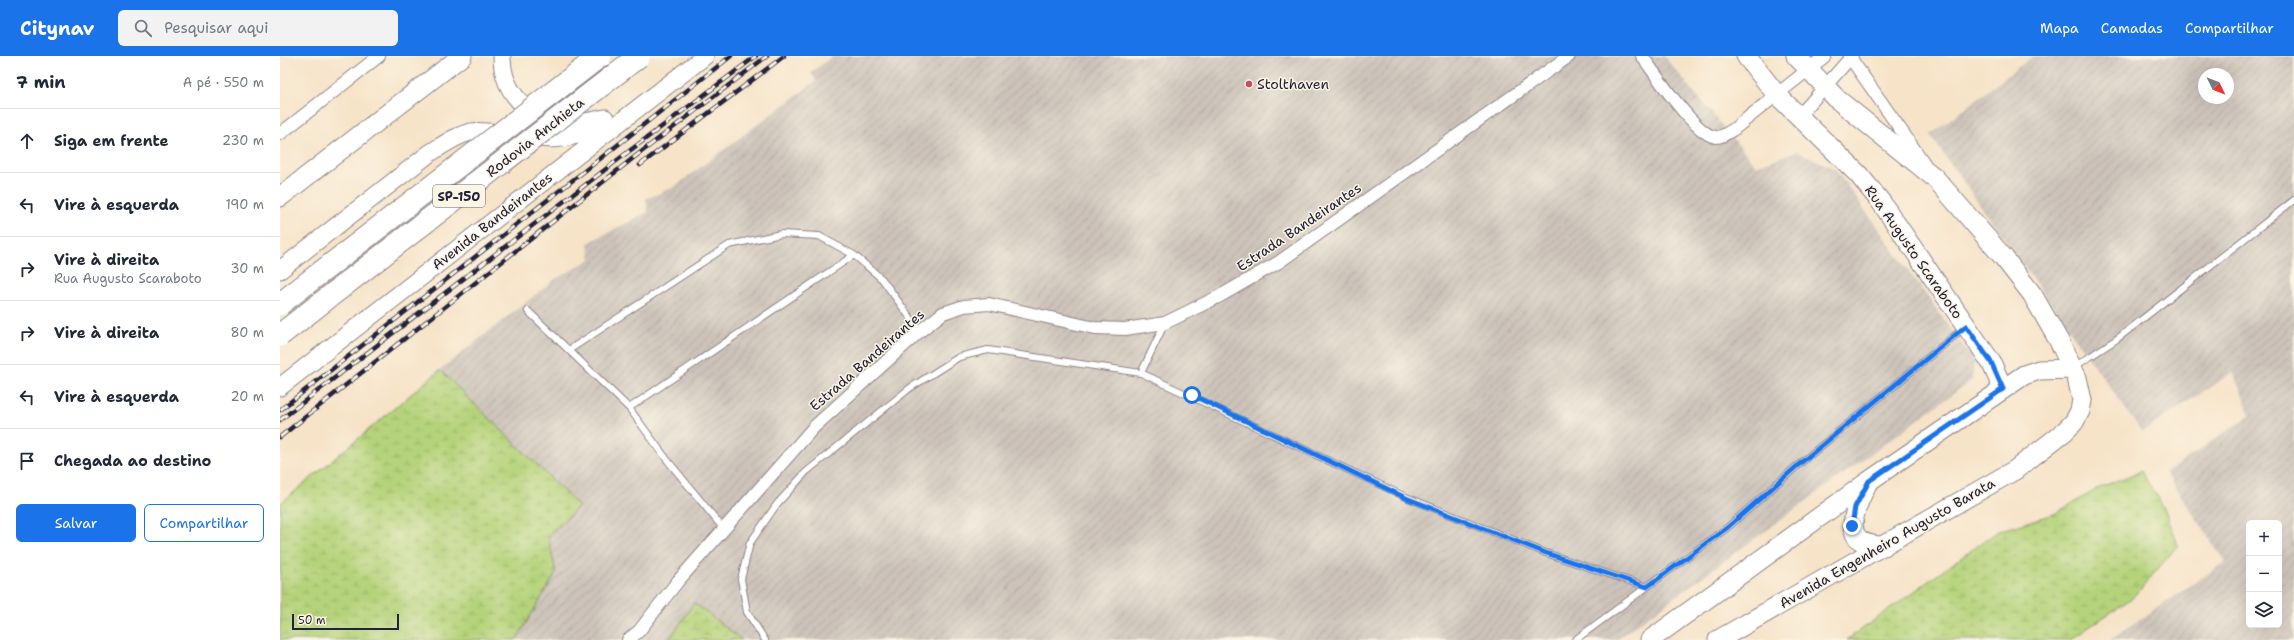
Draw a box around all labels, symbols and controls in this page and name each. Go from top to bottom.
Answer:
search box [118,10,398,46]
text: Citynav [20,16,94,41]
icon: search [132,17,154,39]
text: Pesquisar aqui [164,18,268,38]
text: Mapa [2040,19,2079,37]
text: Camadas [2101,19,2163,37]
text: Compartilhar [2185,19,2274,37]
north arrow [2198,68,2234,104]
text: 7 min [16,71,66,93]
text: A pé · 550 m [183,74,264,91]
place label: Stolthaven [1257,75,1330,93]
marker: Stolthaven [1244,79,1254,89]
street label: Rodovia Anchieta [482,93,588,181]
icon: ahead [16,130,38,152]
text: Siga em frente [54,131,169,151]
text: 230 m [222,132,264,149]
street label: Avenida Bandeirantes [428,168,556,274]
street label: Estrada Bandeirantes [1233,179,1365,275]
street label: Rua Augusto Scaraboto [1861,182,1967,322]
road number: SP-150 [433,185,485,207]
icon: left [16,194,38,216]
text: Vire à esquerda [54,195,179,215]
text: 190 m [225,196,264,213]
text: Vire à direita [54,250,159,270]
icon: right [16,258,38,280]
text: 30 m [230,260,264,277]
text: Rua Augusto Scaraboto [54,270,202,287]
street label: Estrada Bandeirantes [806,305,928,415]
icon: right [16,322,38,344]
text: Vire à direita [54,323,159,343]
text: 80 m [230,324,264,341]
icon: left [16,386,38,408]
route start [1183,386,1201,404]
text: Vire à esquerda [54,387,179,407]
text: 20 m [231,388,264,405]
icon: arrive [16,450,38,472]
text: Chegada ao destino [54,451,211,471]
street label: Avenida Engenheiro Augusto Barata [1776,474,1998,612]
button: Salvar [16,504,136,542]
button: Compartilhar [144,504,264,542]
route end [1843,517,1861,535]
map controls [2246,520,2282,628]
button: + [2246,520,2282,556]
button: − [2246,556,2282,592]
button: layers [2246,592,2282,628]
scale bar [292,612,399,631]
text: 50 m [298,613,326,628]

